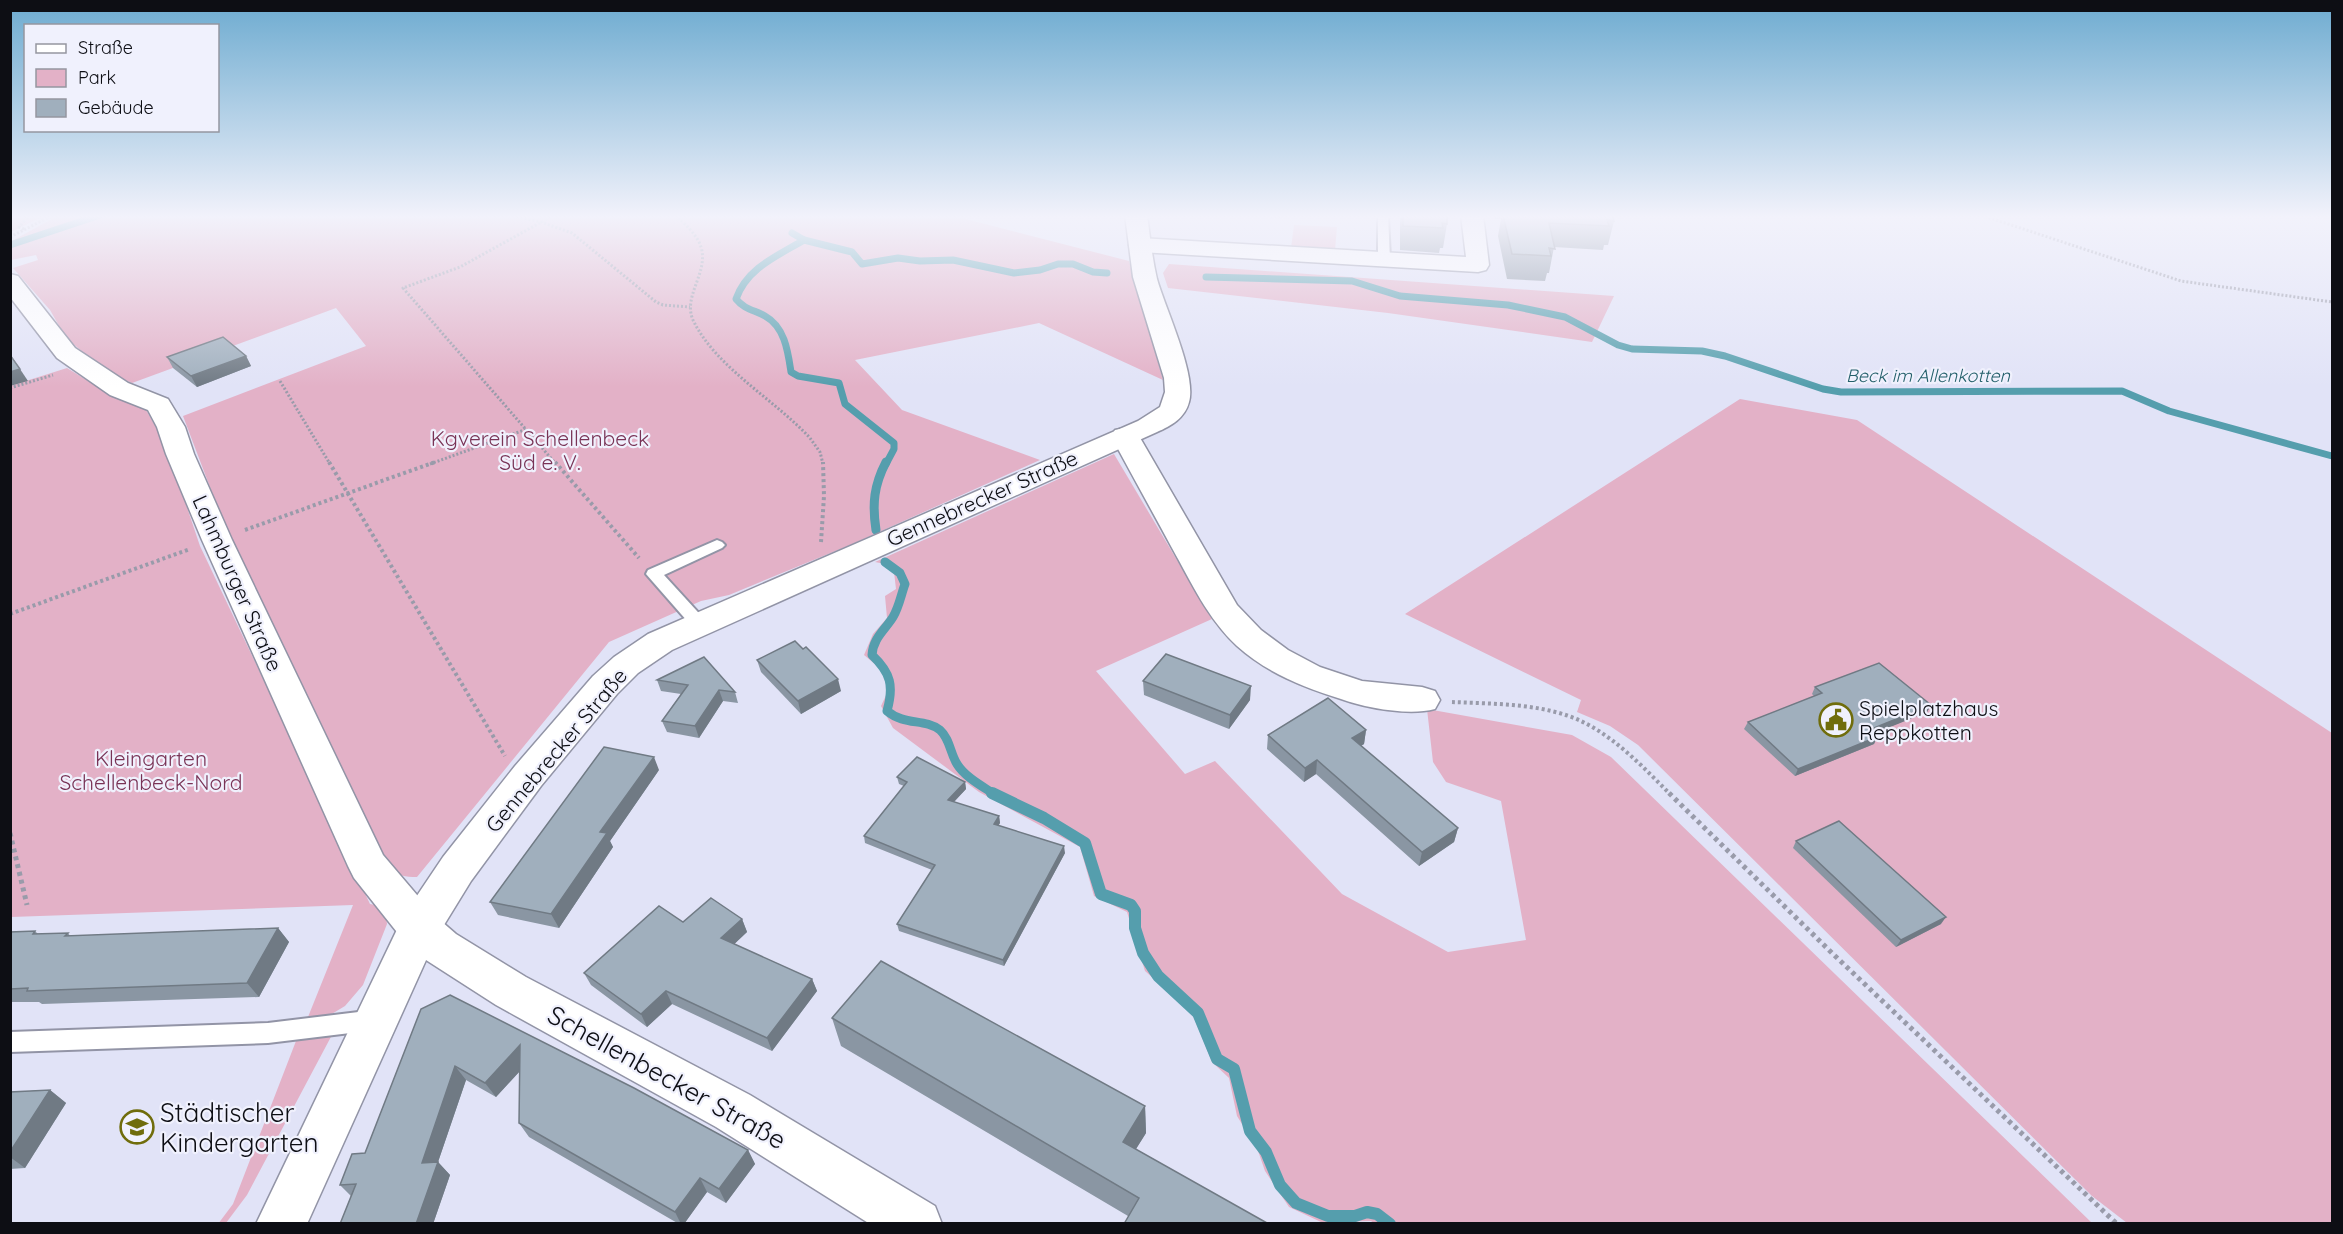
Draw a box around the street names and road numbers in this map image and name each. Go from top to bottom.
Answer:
street label: Gennebrecker Straße [883,444,1081,552]
street label: Lahmburger Straße [188,491,288,675]
street label: Gennebrecker Straße [480,663,632,837]
street label: Schellenbecker Straße [542,998,792,1156]

